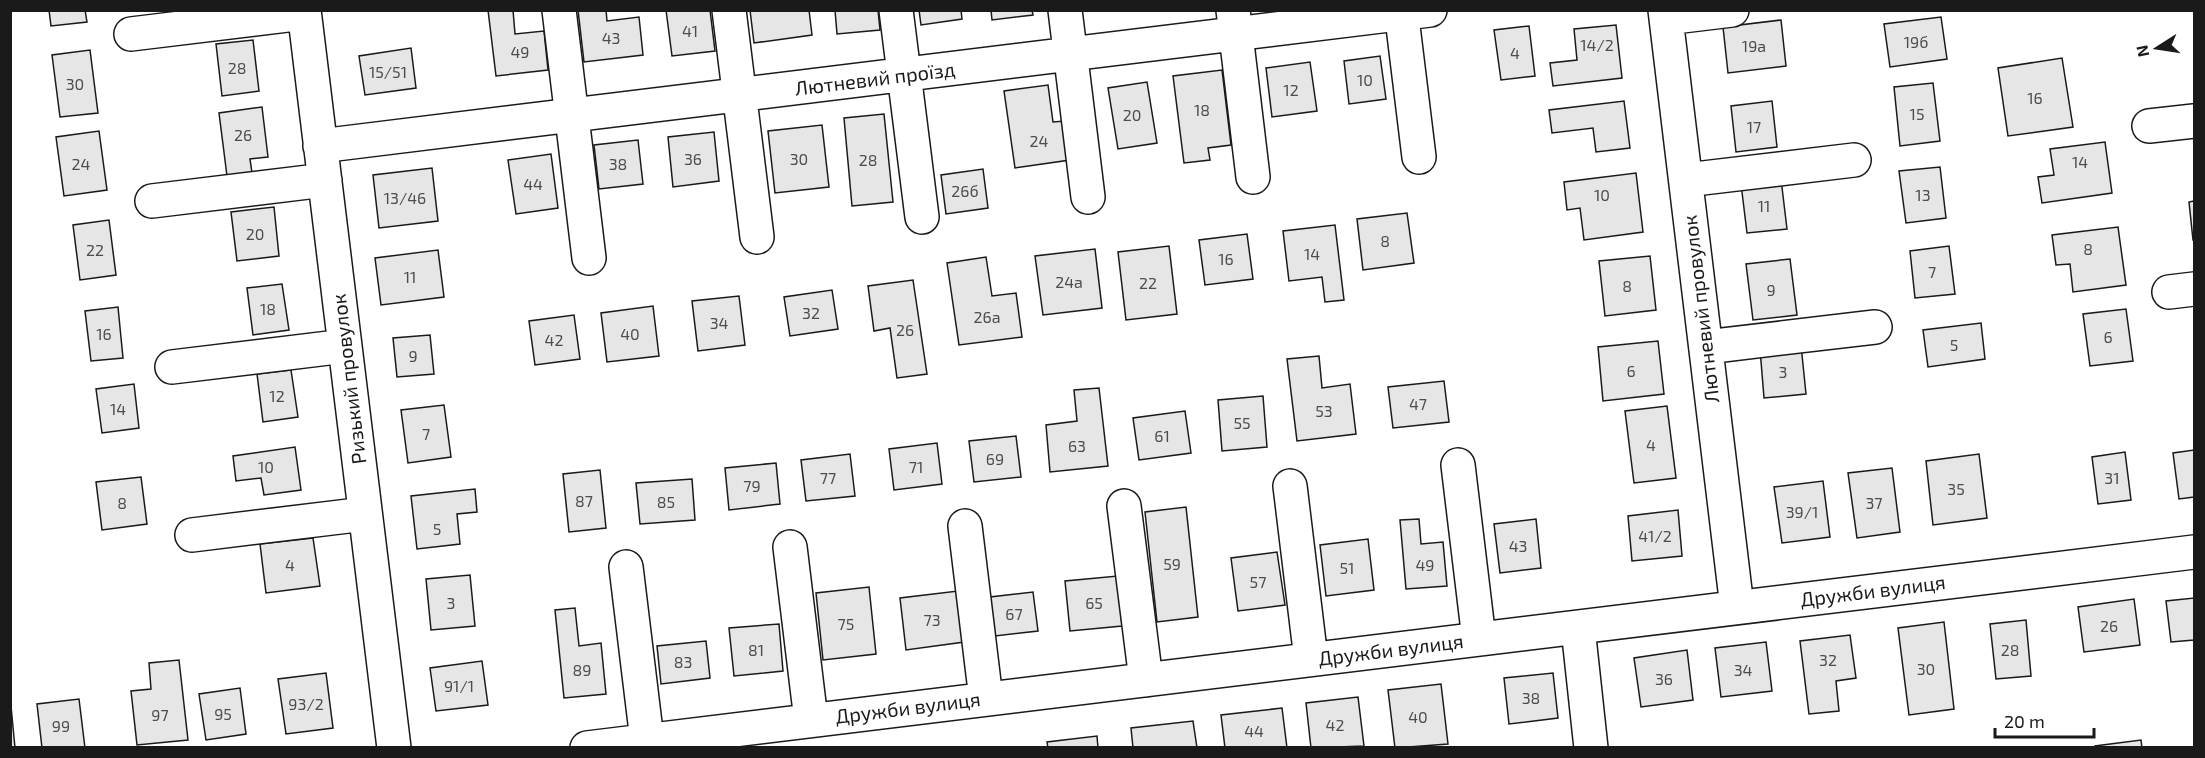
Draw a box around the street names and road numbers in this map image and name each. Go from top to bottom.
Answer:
street label: Лютневий проїзд [793,56,956,100]
street label: Лютневий провулок [1677,213,1724,404]
street label: Ризький провулок [326,292,371,466]
street label: Дружби вулиця [1799,569,1947,612]
street label: Дружби вулиця [1317,628,1465,671]
street label: Дружби вулиця [834,686,982,729]

